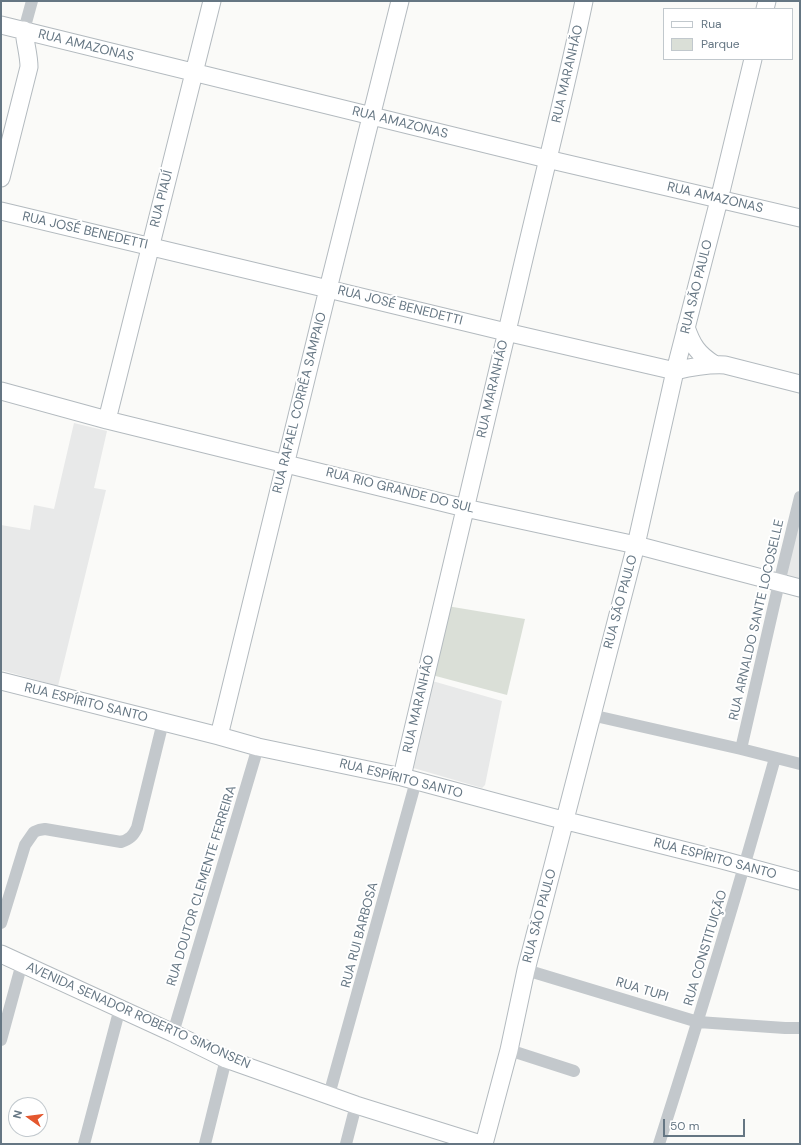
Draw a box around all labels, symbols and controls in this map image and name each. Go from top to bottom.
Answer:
legend [663,8,793,60]
text: Rua [701,16,722,32]
street label: RUA MARANHÃO [549,24,587,124]
street label: RUA AMAZONAS [37,27,135,65]
text: Parque [701,36,740,52]
street label: RUA AMAZONAS [351,104,449,142]
street label: RUA PIAUÍ [147,169,177,229]
street label: RUA AMAZONAS [665,179,765,217]
street label: RUA JOSÉ BENEDETTI [21,209,149,253]
street label: RUA SÃO PAULO [678,238,716,336]
street label: RUA JOSÉ BENEDETTI [336,283,464,329]
street label: RUA RAFAEL CORRÊA SAMPAIO [270,311,330,495]
street label: RUA MARANHÃO [474,339,512,439]
street label: RUA RIO GRANDE DO SUL [324,465,476,517]
street label: RUA ARNALDO SANTE LOCOSELLE [726,518,788,722]
street label: RUA SÃO PAULO [601,553,641,651]
street label: RUA MARANHÃO [400,654,438,754]
street label: RUA ESPÍRITO SANTO [23,680,149,726]
street label: RUA ESPÍRITO SANTO [338,756,464,802]
street label: RUA DOUTOR CLEMENTE FERREIRA [164,784,240,988]
street label: RUA ESPÍRITO SANTO [652,835,778,883]
street label: RUA SÃO PAULO [520,867,560,965]
street label: RUA RUI BARBOSA [338,880,382,990]
street label: RUA CONSTITUIÇÃO [681,888,731,1008]
street label: AVENIDA SENADOR ROBERTO SIMONSEN [23,959,253,1073]
street label: RUA TUPI [614,975,670,1005]
north arrow [8,1097,48,1137]
text: N [10,1109,25,1120]
scale bar [665,1111,747,1137]
text: 50 m [670,1118,699,1134]

